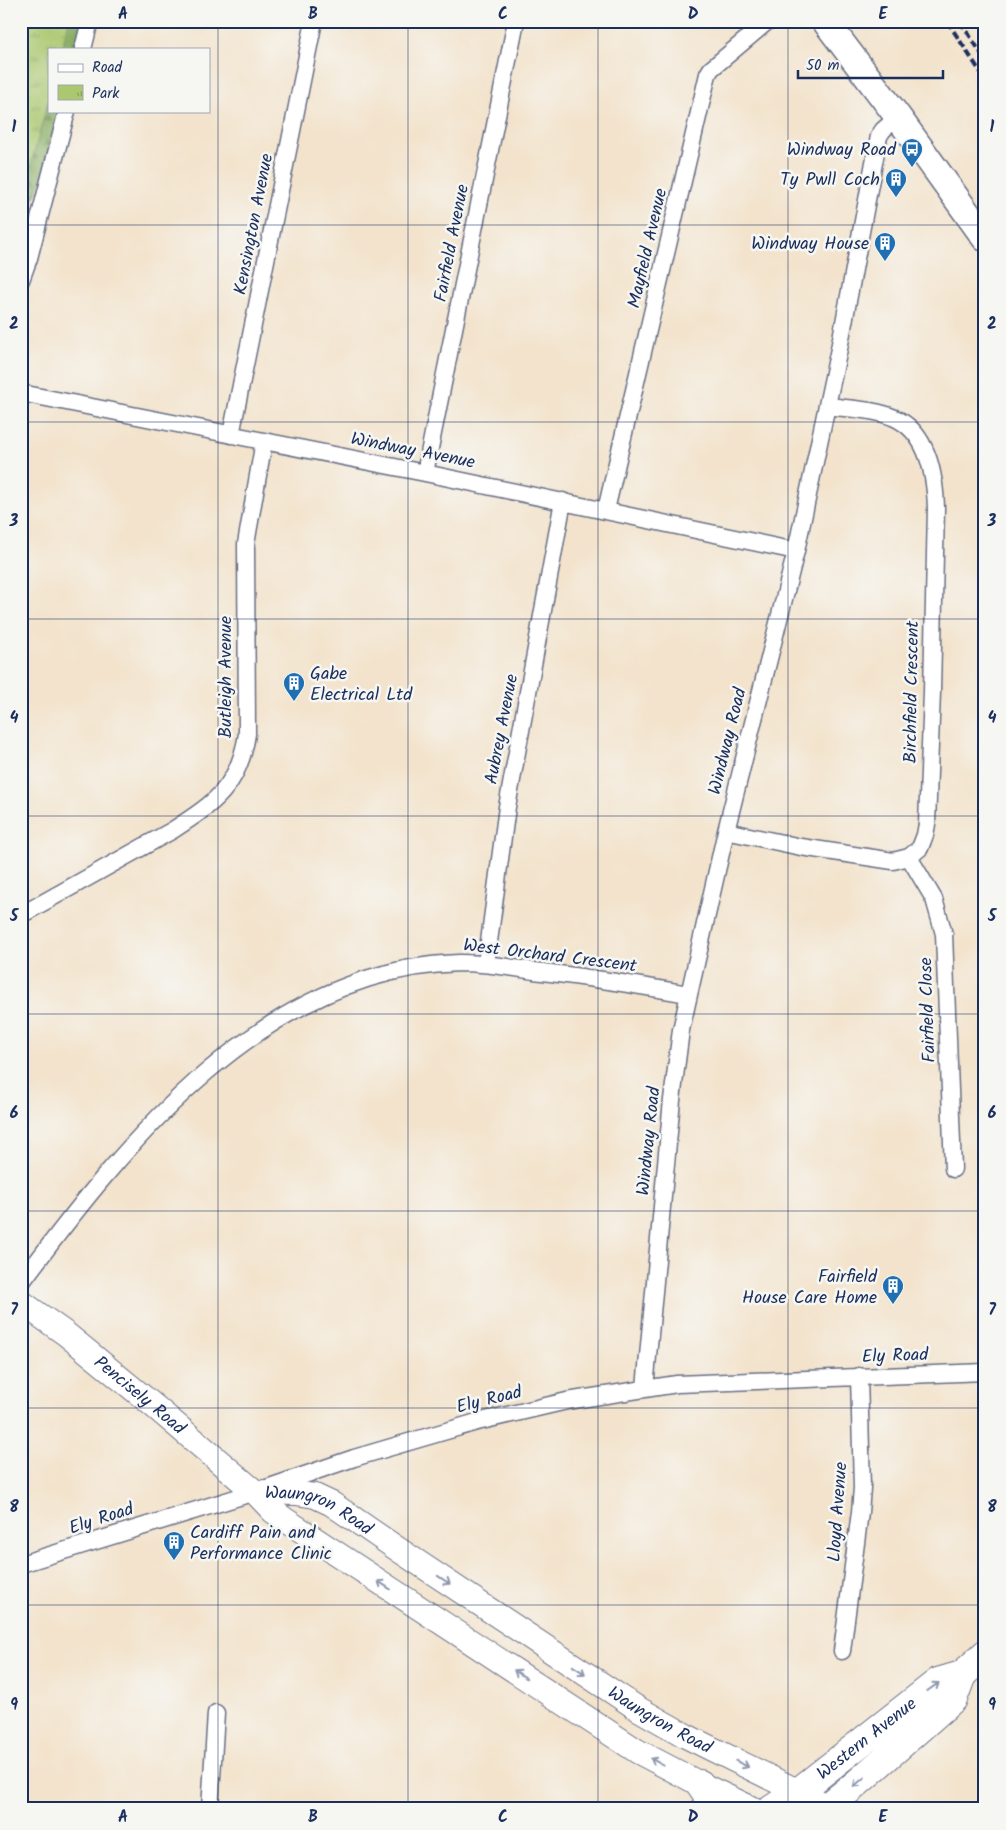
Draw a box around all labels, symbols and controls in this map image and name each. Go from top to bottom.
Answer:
text: A [118,2,128,27]
text: B [308,2,318,27]
text: C [498,2,508,27]
text: D [688,2,699,27]
text: E [879,2,889,27]
legend [48,48,210,112]
scale bar [798,48,944,80]
text: 50 m [806,54,840,78]
text: Road [92,56,123,80]
text: Park [92,82,120,106]
text: 1 [12,115,17,140]
text: 1 [990,115,995,140]
place label: Windway Road [787,136,897,165]
bus stop icon: Windway Road [900,137,924,168]
street label: Kensington Avenue [227,151,282,297]
place label: Ty Pwll Coch [780,166,880,195]
building icon: Ty Pwll Coch [884,167,908,198]
street label: Fairfield Avenue [427,182,478,305]
street label: Mayfield Avenue [621,185,676,311]
place label: Windway House [751,230,869,259]
building icon: Windway House [873,231,897,262]
text: 2 [9,312,19,337]
text: 2 [987,312,997,337]
street label: Windway Avenue [348,425,477,478]
text: 3 [9,509,19,534]
text: 3 [987,509,997,534]
street label: Butleigh Avenue [212,616,241,738]
street label: Birchfield Crescent [897,619,928,764]
place label: Gabe Electrical Ltd [310,660,413,710]
building icon: Gabe Electrical Ltd [282,671,306,702]
street label: Aubrey Avenue [478,672,527,787]
street label: Windway Road [701,684,756,798]
text: 4 [10,706,19,731]
text: 4 [988,706,997,731]
text: 5 [9,904,20,929]
text: 5 [987,904,998,929]
street label: West Orchard Crescent [461,931,639,982]
street label: Fairfield Close [912,957,945,1063]
street label: Windway Road [629,1084,670,1197]
text: 6 [10,1101,19,1126]
text: 6 [988,1101,997,1126]
place label: Fairfield House Care Home [742,1263,878,1313]
building icon: Fairfield House Care Home [881,1274,905,1305]
text: 7 [10,1298,18,1323]
text: 7 [988,1298,996,1323]
street label: Ely Road [861,1341,930,1372]
street label: Pencisely Road [87,1349,192,1443]
street label: Ely Road [453,1378,526,1423]
street label: Lloyd Avenue [821,1461,856,1563]
street label: Waungron Road [264,1479,379,1544]
text: 8 [9,1495,19,1520]
street label: Ely Road [65,1495,139,1544]
text: 8 [987,1495,997,1520]
place label: Cardiff Pain and Performance Clinic [190,1519,332,1569]
building icon: Cardiff Pain and Performance Clinic [162,1530,186,1561]
one-way arrow [437,1575,451,1585]
one-way arrow [378,1580,392,1590]
one-way arrow [572,1665,586,1676]
one-way arrow [514,1669,528,1679]
street label: Waungron Road [601,1679,718,1763]
one-way arrow [926,1681,940,1692]
street label: Western Avenue [811,1691,924,1788]
text: 9 [10,1693,18,1718]
text: 9 [988,1693,996,1718]
one-way arrow [650,1756,665,1766]
one-way arrow [734,1759,749,1769]
one-way arrow [853,1777,866,1788]
text: A [118,1805,128,1830]
text: B [308,1805,318,1830]
text: C [498,1805,508,1830]
text: D [688,1805,699,1830]
text: E [879,1805,889,1830]

